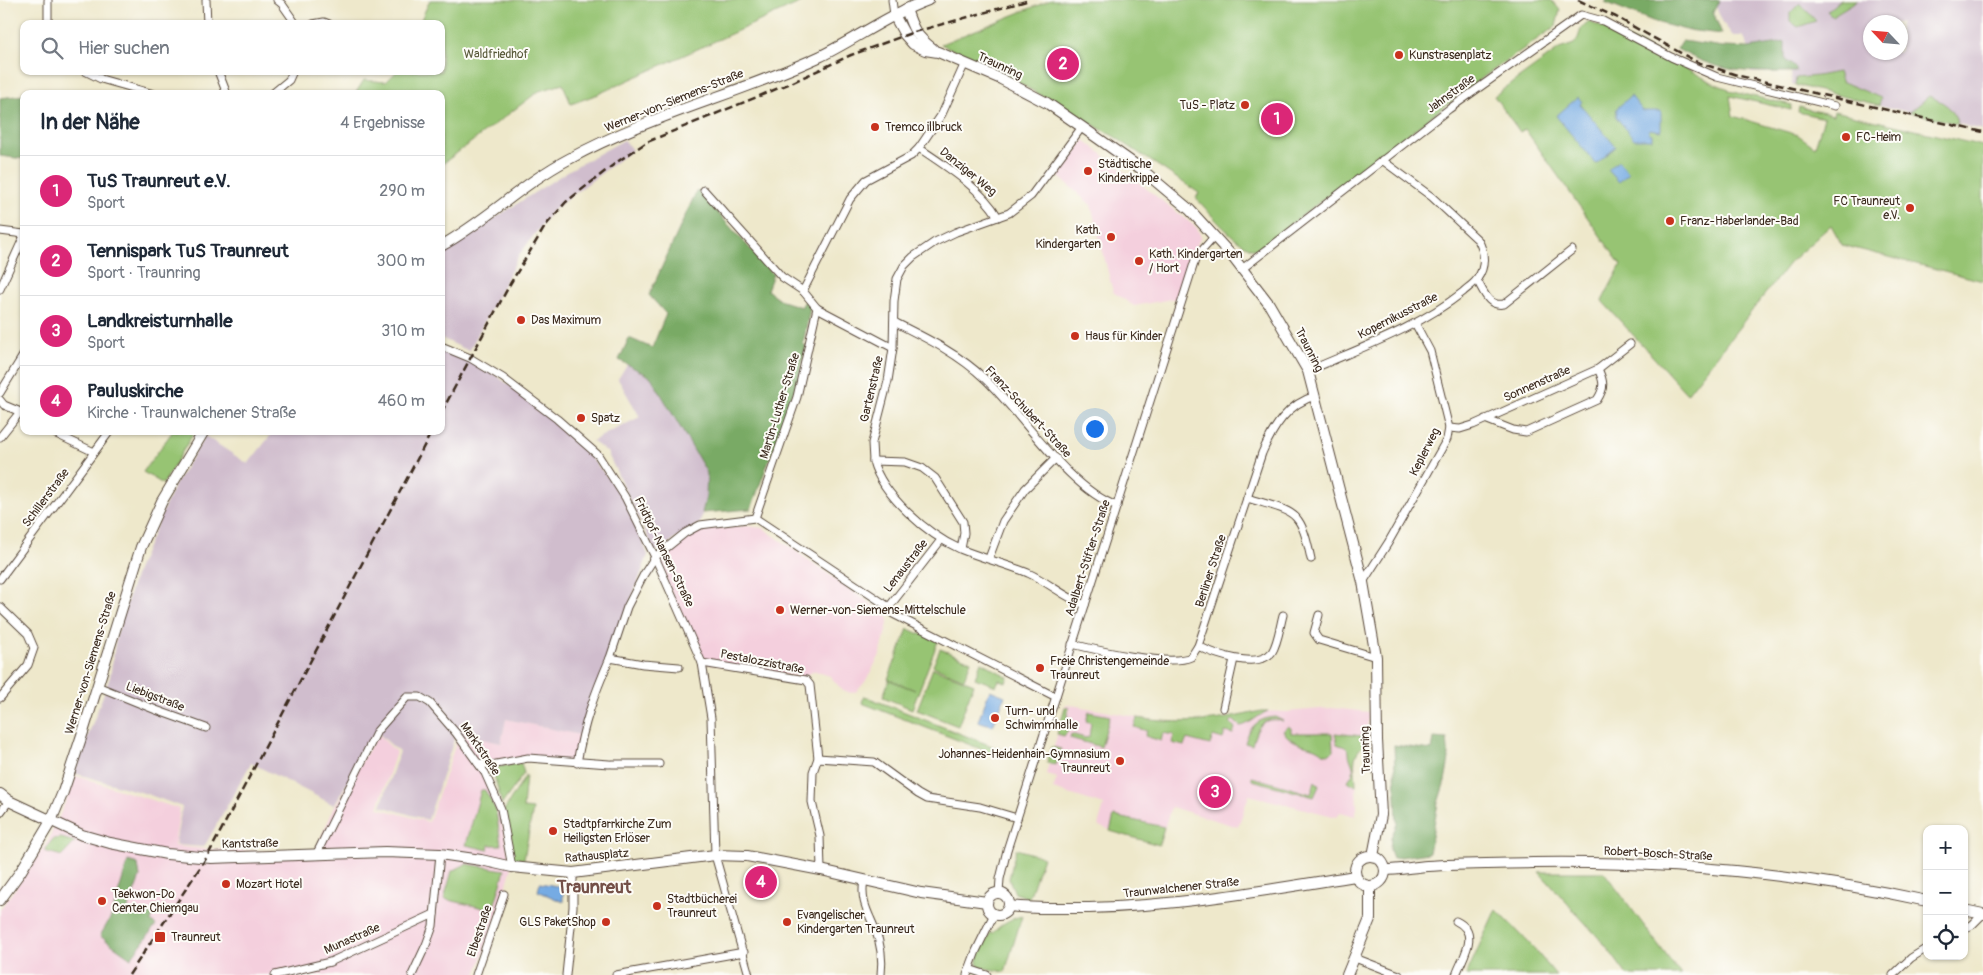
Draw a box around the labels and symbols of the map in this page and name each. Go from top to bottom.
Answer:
north arrow [1863,15,1908,60]
pin: 2 [1047,45,1079,83]
park label: Waldfriedhof [464,47,528,62]
place label: Kunstrasenplatz [1409,48,1492,63]
street label: Traunring [975,49,1025,83]
marker: Kunstrasenplatz [1393,49,1405,61]
street label: Werner-von-Siemens-Straße [602,66,746,136]
street label: Jahnstraße [1424,71,1478,117]
place label: TuS - Platz [1180,98,1235,113]
marker: TuS - Platz [1239,99,1251,111]
pin: 1 [1261,100,1293,138]
place label: Tremco illbruck [885,120,962,135]
marker: Tremco illbruck [869,121,881,133]
place label: FC-Heim [1856,130,1902,145]
marker: FC-Heim [1840,131,1852,143]
street label: Danziger Weg [936,144,1000,200]
place label: Städtische Kinderkrippe [1098,157,1159,186]
marker: Städtische Kinderkrippe [1082,165,1094,177]
place label: FC Traunreut e.V. [1833,194,1900,223]
marker: FC Traunreut e.V. [1904,202,1916,214]
place label: Franz-Haberlander-Bad [1680,214,1799,229]
marker: Franz-Haberlander-Bad [1664,215,1676,227]
place label: Kath. Kindergarten [1036,223,1101,252]
marker: Kath. Kindergarten [1105,231,1117,243]
place label: Kath. Kindergarten / Hort [1149,247,1243,276]
marker: Kath. Kindergarten / Hort [1133,255,1145,267]
street label: Kopernikusstraße [1356,289,1440,343]
place label: Das Maximum [531,313,601,328]
marker: Das Maximum [515,314,527,326]
street label: Traunring [1291,325,1327,375]
place label: Haus für Kinder [1085,329,1163,344]
marker: Haus für Kinder [1069,330,1081,342]
street label: Martin-Luther-Straße [757,351,803,461]
street label: Gartenstraße [857,354,887,424]
street label: Franz-Schubert-Straße [982,363,1074,461]
street label: Sonnenstraße [1501,363,1573,405]
place label: Spatz [591,411,620,426]
marker: Spatz [575,412,587,424]
your location [1082,416,1108,442]
street label: Keplerweg [1407,425,1443,479]
street label: Schillerstraße [19,466,73,530]
street label: Fridtjof-Nansen-Straße [631,495,697,610]
street label: Adalbert-Stifter-Straße [1062,498,1114,618]
street label: Berliner Straße [1192,533,1230,609]
street label: Lenaustraße [881,536,931,595]
street label: Werner-von-Siemens-Straße [62,590,120,736]
place label: Werner-von-Siemens-Mittelschule [790,603,966,618]
marker: Werner-von-Siemens-Mittelschule [774,604,786,616]
street label: Pestalozzistraße [719,647,805,677]
place label: Freie Christengemeinde Traunreut [1050,654,1169,683]
marker: Freie Christengemeinde Traunreut [1034,662,1046,674]
street label: Liebigstraße [124,679,186,715]
place label: Turn- und Schwimmhalle [1005,704,1078,733]
marker: Turn- und Schwimmhalle [989,712,1001,724]
street label: Marktstraße [457,720,503,778]
street label: Traunring [1358,726,1374,774]
place label: Johannes-Heidenhain-Gymnasium Traunreut [938,747,1110,776]
marker: Johannes-Heidenhain-Gymnasium Traunreut [1114,755,1126,767]
pin: 3 [1199,773,1231,811]
place label: Stadtpfarrkirche Zum Heiligsten Erlöser [563,817,672,846]
marker: Stadtpfarrkirche Zum Heiligsten Erlöser [547,825,559,837]
street label: Kantstraße [222,836,278,852]
street label: Robert-Bosch-Straße [1603,844,1713,864]
street label: Rathausplatz [564,846,630,866]
pin: 4 [745,863,777,901]
street label: Traunwalchener Straße [1122,874,1240,902]
district label: Traunreut [556,876,632,899]
place label: Mozart Hotel [236,877,302,892]
marker: Mozart Hotel [220,878,232,890]
place label: Taekwon-Do Center Chiemgau [112,887,199,916]
place label: Stadtbücherei Traunreut [667,892,737,921]
marker: Taekwon-Do Center Chiemgau [96,895,108,907]
marker: Stadtbücherei Traunreut [651,900,663,912]
street label: Elbestraße [464,903,496,959]
place label: Evangelischer Kindergarten Traunreut [797,908,915,937]
place label: GLS PaketShop [519,915,596,930]
marker: GLS PaketShop [600,916,612,928]
marker: Evangelischer Kindergarten Traunreut [781,916,793,928]
street label: Munastraße [322,920,382,958]
marker: Traunreut [153,930,167,944]
place label: Traunreut [171,930,221,945]

